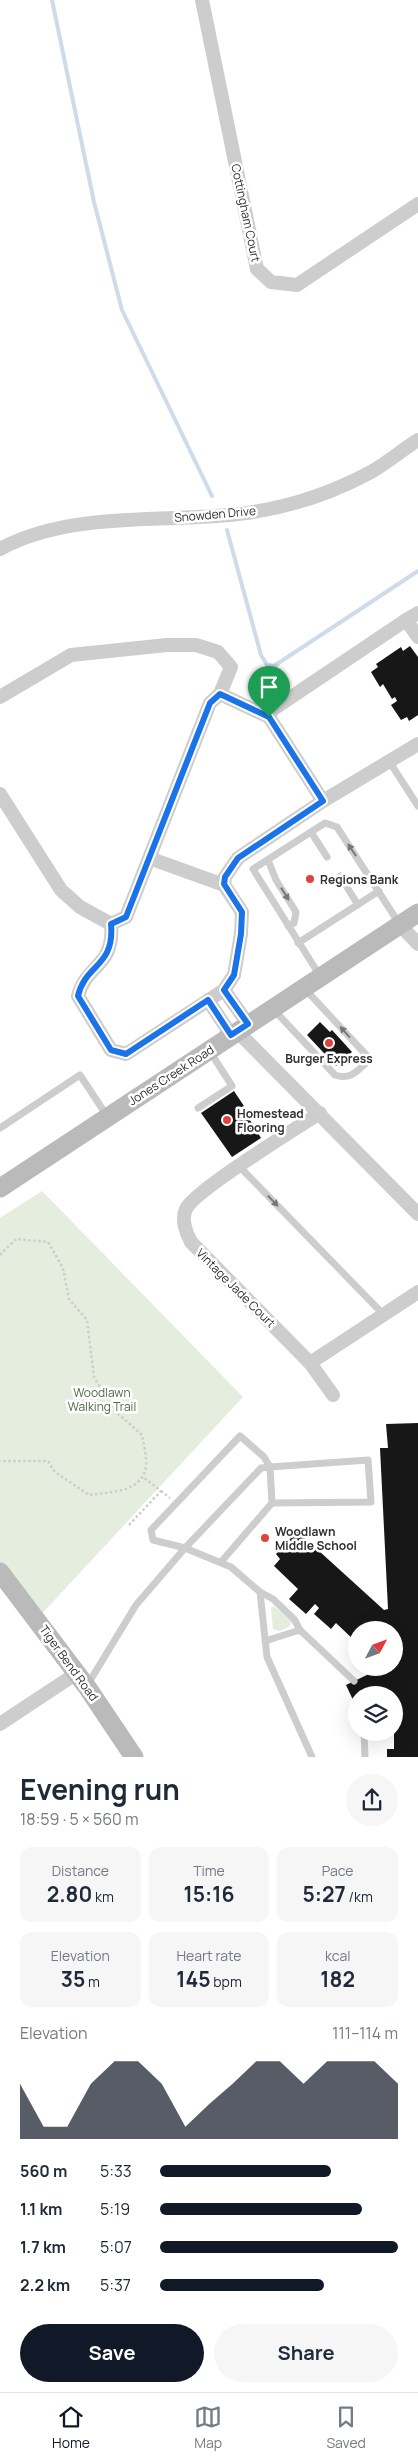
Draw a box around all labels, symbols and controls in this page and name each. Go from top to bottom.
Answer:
street label: Cottingham Court [227,162,265,264]
street label: Snowden Drive [173,502,257,526]
pin [248,666,290,717]
icon: arrive [255,673,283,701]
one-way arrow [347,844,357,857]
place label: Regions Bank [320,871,399,888]
marker: Regions Bank [304,873,316,885]
one-way arrow [280,888,290,901]
one-way arrow [339,1026,351,1038]
marker: Burger Express [323,1037,335,1049]
street label: Jones Creek Road [125,1041,217,1109]
place label: Burger Express [285,1050,373,1067]
place label: Homestead Flooring [237,1105,304,1136]
marker: Homestead Flooring [221,1114,233,1126]
one-way arrow [267,1195,279,1207]
street label: Vintage Jade Court [193,1245,279,1331]
park label: Woodlawn Walking Trail [68,1384,136,1415]
place label: Woodlawn Middle School [275,1523,357,1554]
marker: Woodlawn Middle School [259,1532,271,1544]
north arrow [348,1621,402,1676]
map controls [348,1621,403,1741]
street label: Tiger Bend Road [36,1622,102,1704]
button: layers [348,1686,403,1741]
text: Evening run [20,1770,180,1808]
button: share [346,1774,398,1826]
text: 18:59 · 5 × 560 m [20,1808,139,1830]
text: Distance [52,1861,109,1880]
text: Time [193,1861,225,1880]
text: Pace [322,1861,353,1880]
text: 2.80 [47,1880,92,1908]
text: 15:16 [184,1880,234,1908]
text: 5:27 [303,1880,346,1908]
text: km [92,1887,114,1906]
text: /km [346,1887,373,1906]
text: Elevation [51,1946,110,1965]
text: Heart rate [177,1946,241,1965]
text: kcal [325,1946,350,1965]
text: 35 [61,1965,85,1993]
text: 145 [176,1965,211,1993]
text: 182 [320,1965,355,1993]
text: m [85,1972,100,1991]
text: bpm [211,1972,242,1991]
text: Elevation [20,2022,88,2044]
text: 111–114 m [332,2022,398,2044]
text: 560 m [20,2160,67,2182]
text: 5:33 [100,2160,132,2182]
text: 1.1 km [20,2198,63,2220]
text: 5:19 [100,2198,130,2220]
text: 1.7 km [20,2236,66,2258]
text: 5:07 [100,2236,132,2258]
text: 2.2 km [20,2274,70,2296]
text: 5:37 [100,2274,131,2296]
button: Save [20,2324,204,2382]
button: Share [214,2324,398,2382]
tab: Home [52,2403,90,2452]
tab: Map [194,2403,222,2452]
tab: Saved [326,2403,366,2452]

